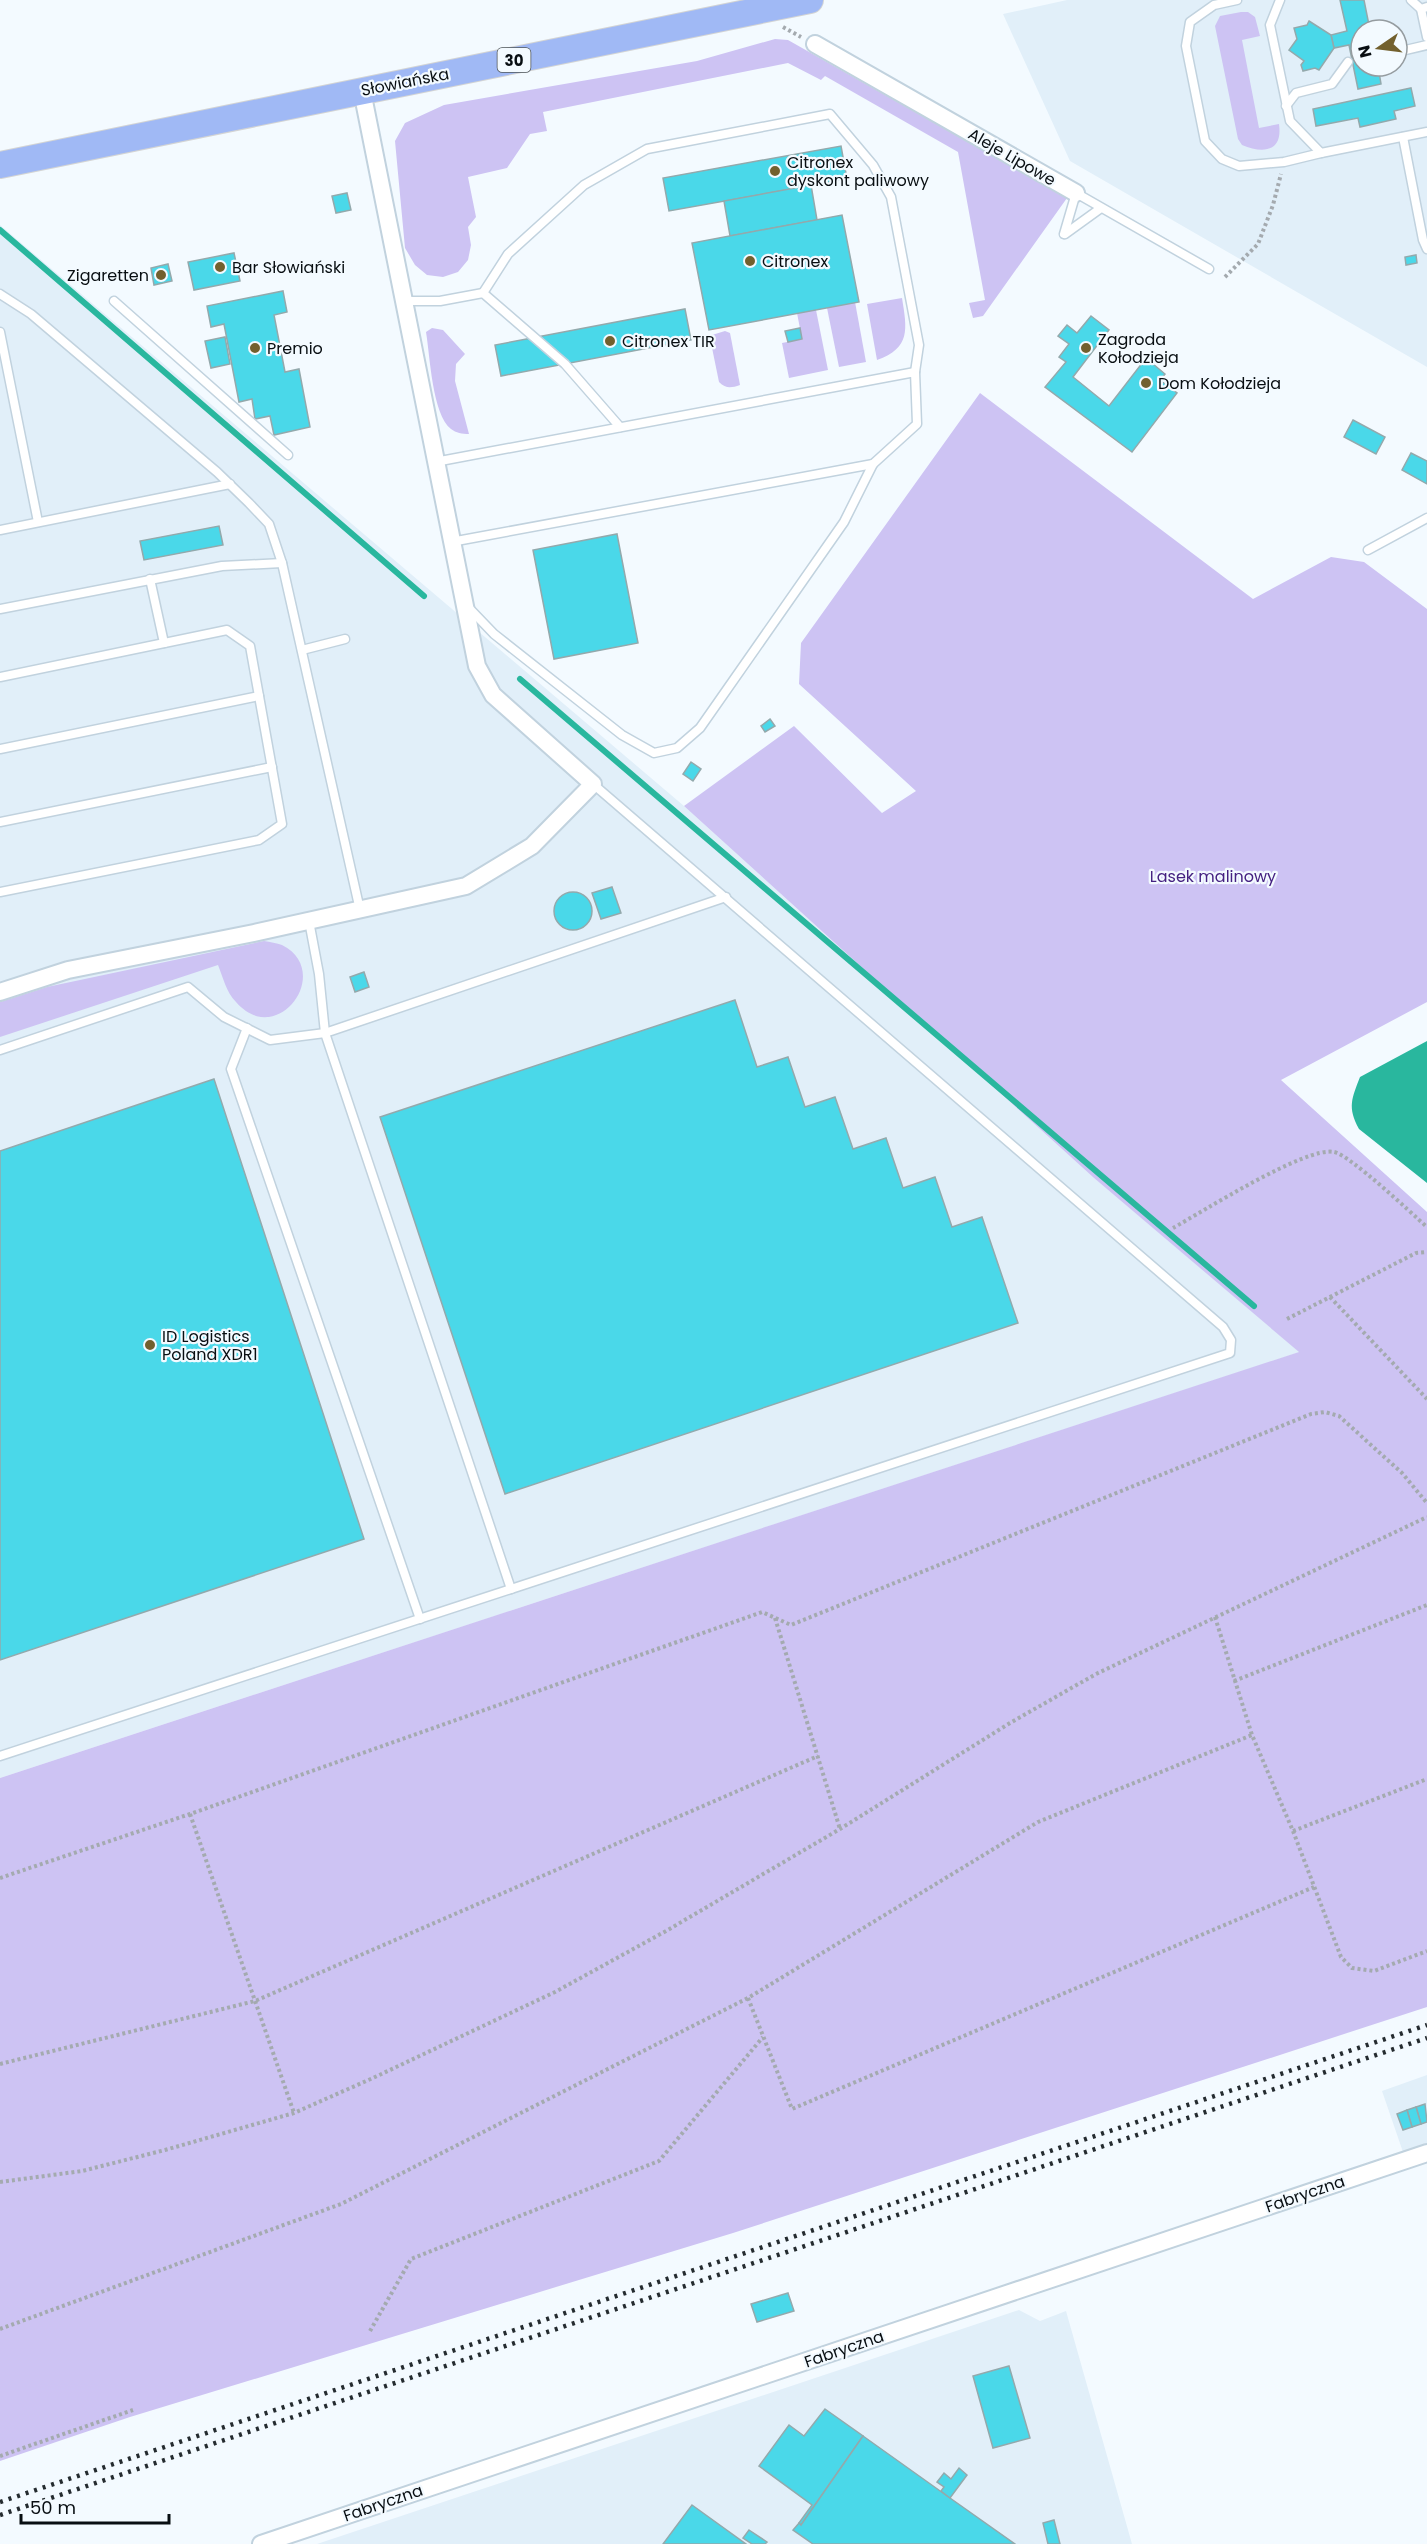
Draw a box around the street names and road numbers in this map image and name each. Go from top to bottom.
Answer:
road number: 30 [498,48,530,72]
street label: Słowiańska [359,62,451,102]
street label: Aleje Lipowe [964,123,1060,191]
street label: Fabryczna [1262,2170,1348,2218]
street label: Fabryczna [801,2325,887,2373]
street label: Fabryczna [340,2479,426,2527]

